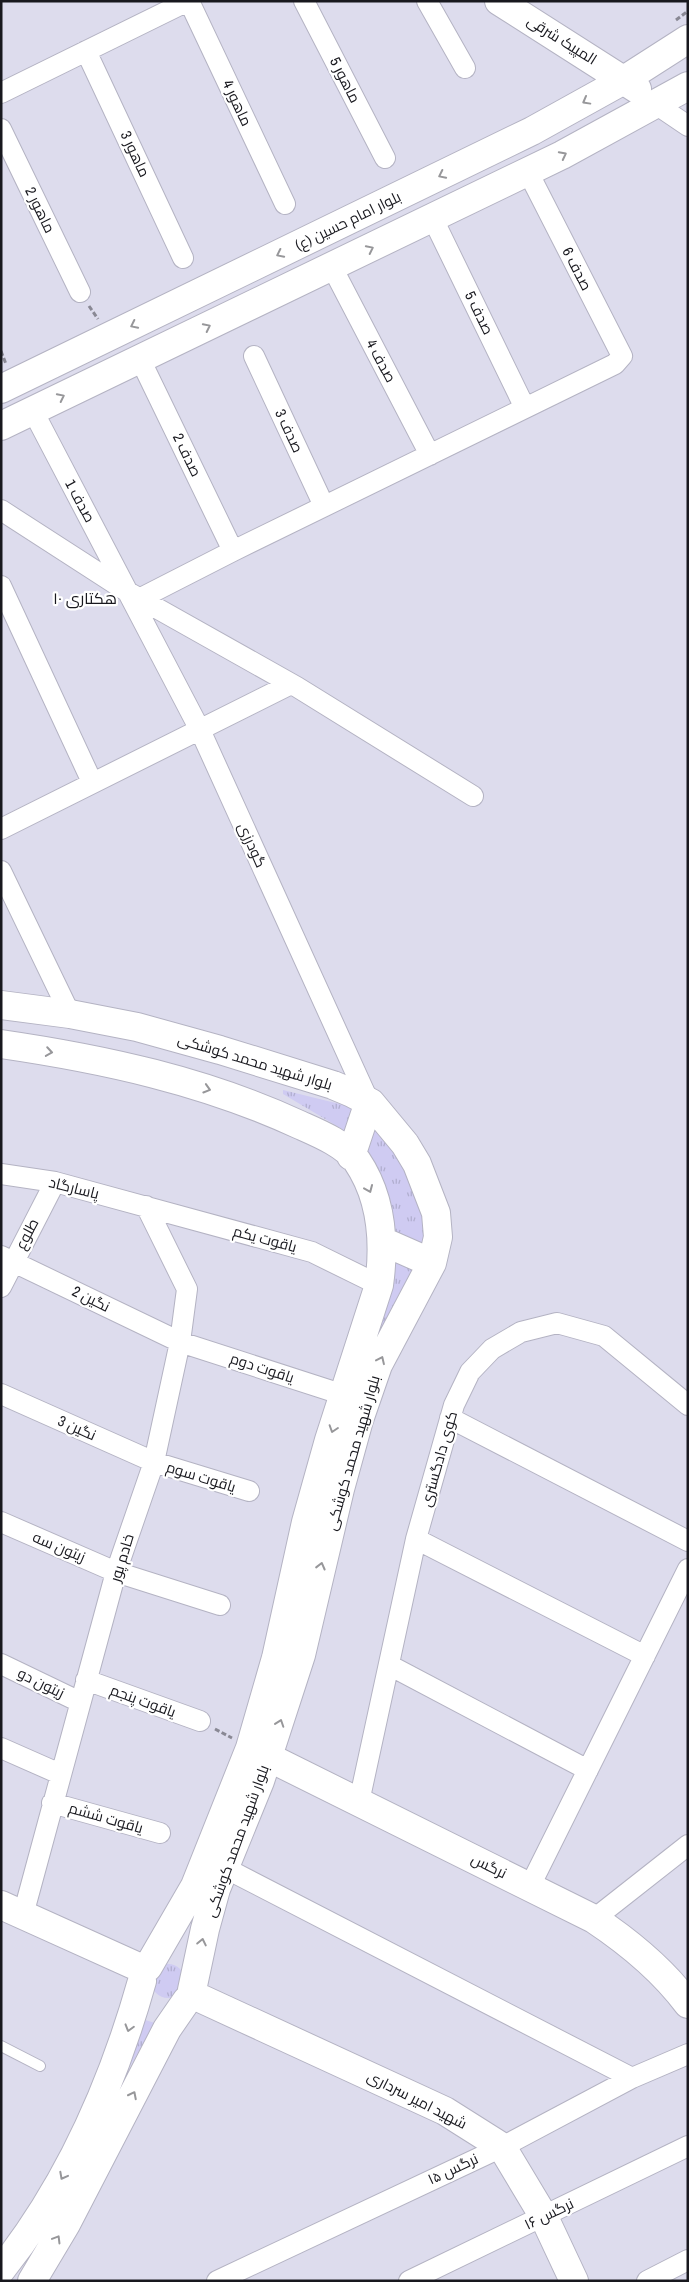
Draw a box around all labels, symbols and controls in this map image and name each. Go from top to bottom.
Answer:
street label: المپیک شرقی [523,10,601,69]
street label: ماهور 5 [325,53,366,106]
street label: ماهور 4 [218,76,257,129]
one-way arrow [583,95,592,105]
street label: ماهور 3 [116,127,155,180]
one-way arrow [558,151,567,161]
one-way arrow [438,169,447,179]
street label: ماهور 2 [20,183,61,236]
street label: بلوار امام حسین (ع) [291,186,405,256]
street label: صدف 6 [558,243,597,294]
one-way arrow [365,245,374,255]
one-way arrow [276,248,285,258]
street label: صدف 5 [460,287,499,338]
one-way arrow [130,319,139,329]
one-way arrow [202,323,211,333]
street label: صدف 4 [361,335,402,386]
one-way arrow [56,393,65,403]
street label: صدف 3 [270,405,309,456]
street label: صدف 2 [168,429,207,480]
street label: صدف 1 [60,475,101,526]
district label: ۱۰ هکتاری [53,587,117,609]
street label: گودرزی [233,819,272,871]
street label: بلوار شهید محمد کوشکی [175,1028,335,1095]
one-way arrow [45,1046,54,1056]
one-way arrow [203,1083,211,1093]
street label: پاسارگاد [47,1171,101,1204]
one-way arrow [363,1184,374,1193]
street label: طلوع [10,1214,44,1254]
street label: یاقوت یکم [231,1220,299,1257]
street label: نگین 2 [69,1280,114,1317]
street label: یاقوت دوم [227,1347,297,1388]
one-way arrow [375,1356,385,1365]
street label: بلوار شهید محمد کوشکی [320,1373,385,1533]
street label: کوی دادگستری [415,1408,462,1509]
street label: نگین 3 [55,1410,100,1445]
one-way arrow [329,1424,339,1433]
street label: یاقوت سوم [164,1456,239,1497]
street label: زیتون سه [30,1526,89,1567]
street label: خادم پور [104,1531,139,1586]
one-way arrow [315,1562,326,1571]
street label: زیتون دو [14,1662,68,1703]
street label: یاقوت پنجم [107,1679,179,1722]
one-way arrow [274,1720,284,1728]
street label: بلوار شهید محمد کوشکی [199,1762,274,1920]
street label: یاقوت ششم [66,1797,146,1838]
street label: نرگس [468,1848,511,1883]
one-way arrow [196,1938,207,1947]
one-way arrow [124,2023,135,2032]
street label: شهید امیر سرداری [364,2065,471,2134]
one-way arrow [127,2091,137,2100]
street label: نرگس ۱۵ [424,2148,482,2189]
one-way arrow [60,2171,70,2180]
street label: نرگس ۱۶ [521,2193,577,2235]
one-way arrow [50,2235,60,2244]

